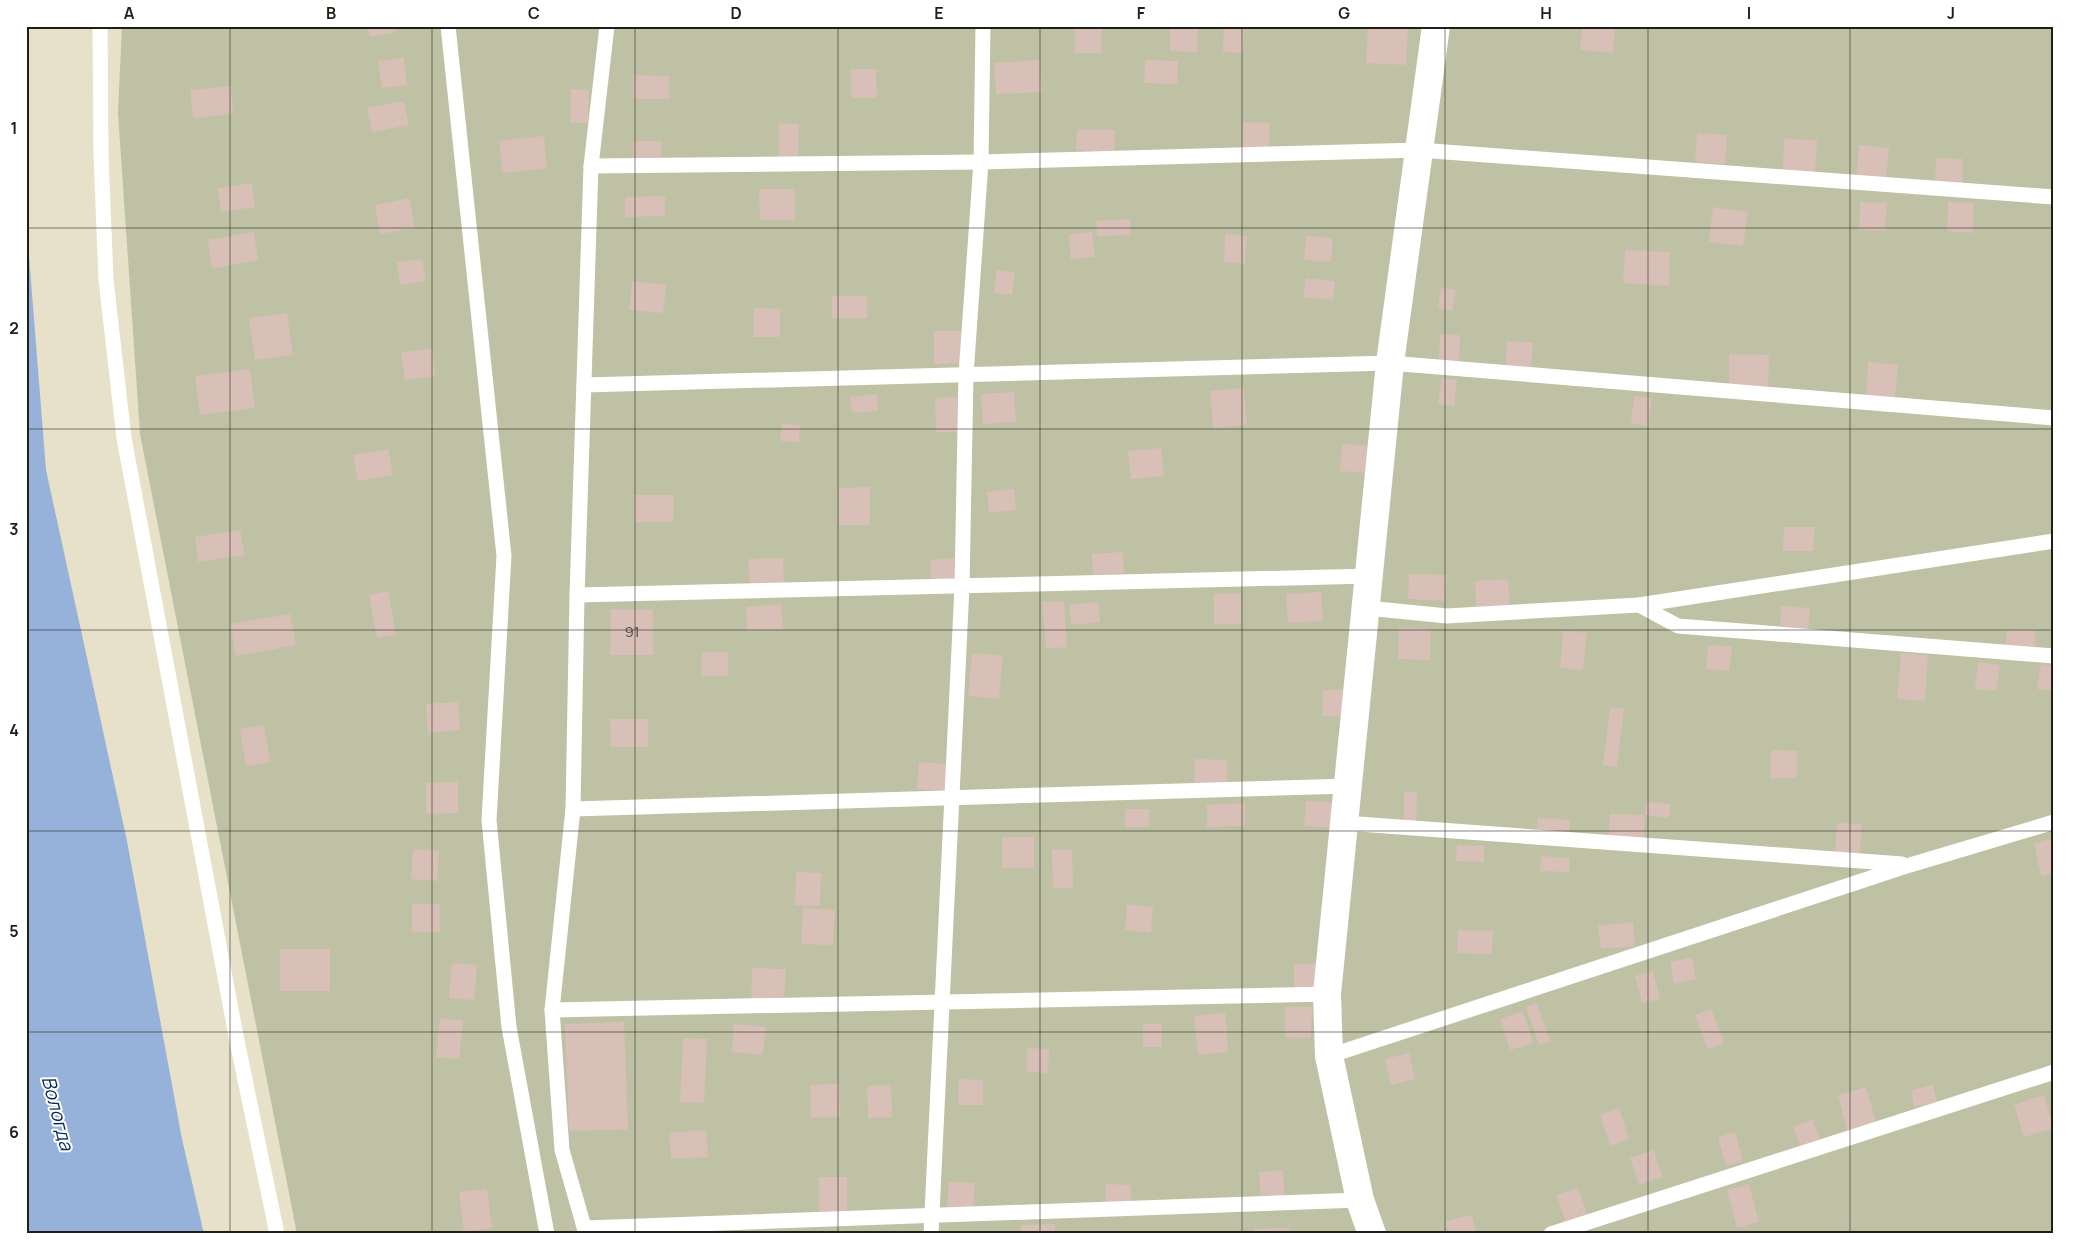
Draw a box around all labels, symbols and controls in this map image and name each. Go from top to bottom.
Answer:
text: A [124,2,135,24]
text: B [326,2,336,24]
text: C [528,2,540,24]
text: D [730,2,742,24]
text: E [934,2,944,24]
text: F [1137,2,1146,24]
text: G [1338,2,1350,24]
text: H [1540,2,1552,24]
text: I [1747,2,1751,24]
text: J [1947,2,1955,24]
text: 1 [10,117,18,139]
text: 2 [9,317,19,339]
text: 3 [9,518,19,540]
house number: 91 [624,621,640,642]
text: 4 [9,719,19,741]
text: 5 [9,920,19,942]
water label: Вологда [36,1073,81,1154]
text: 6 [9,1121,19,1143]

